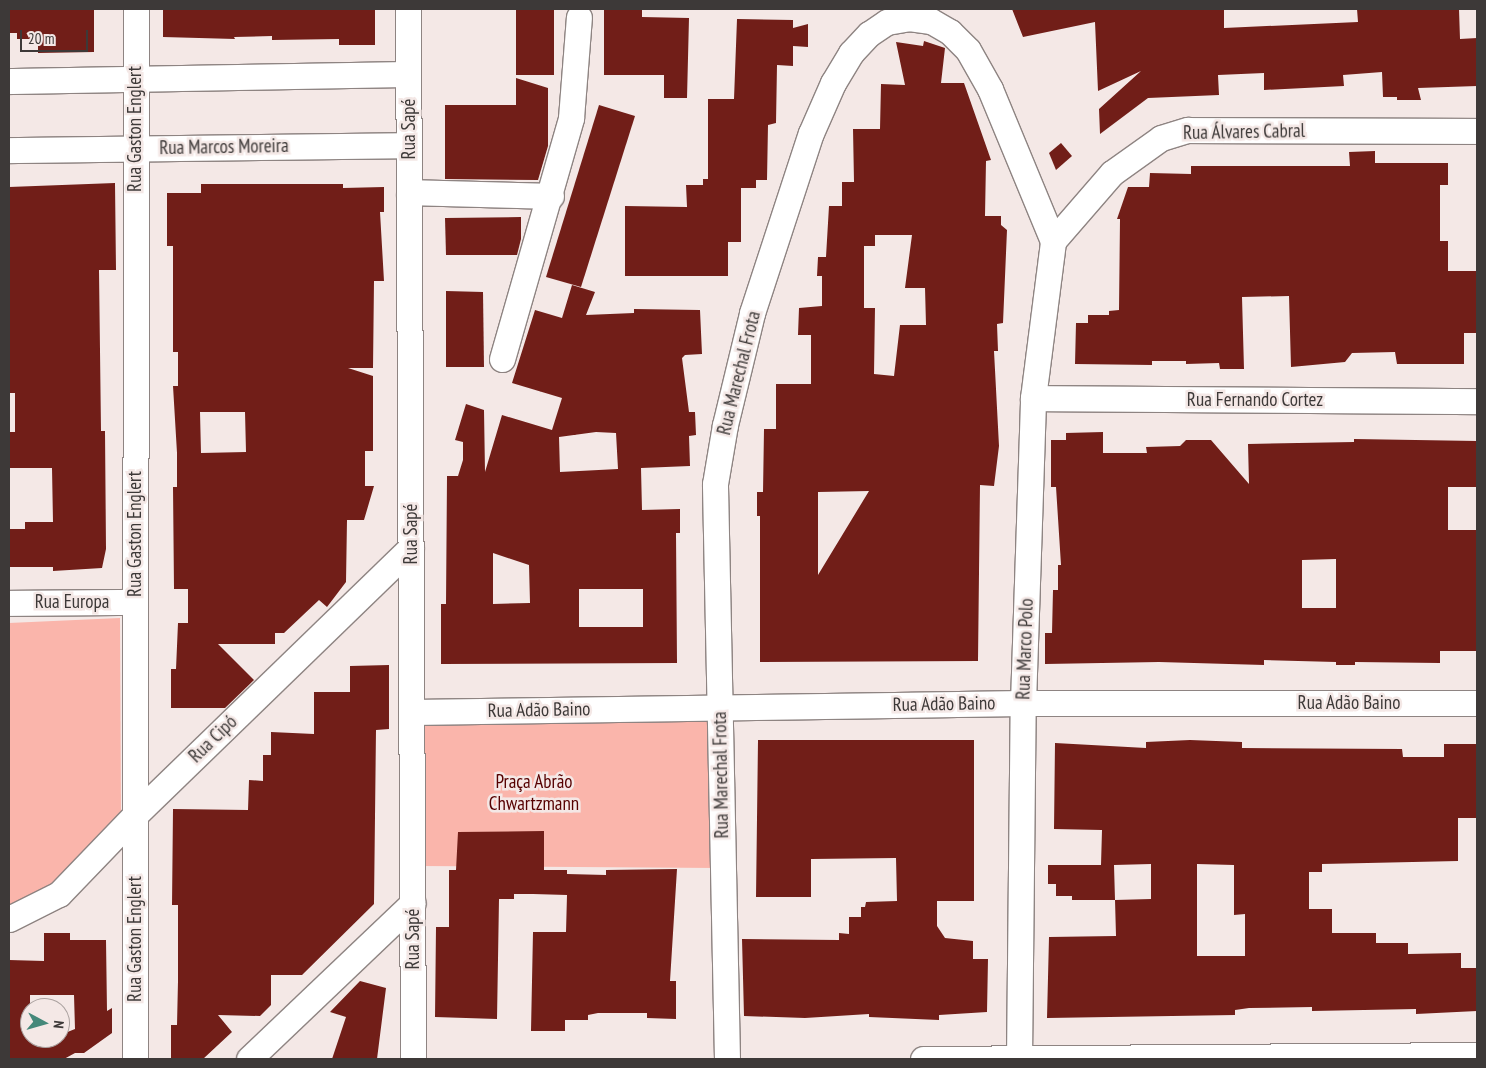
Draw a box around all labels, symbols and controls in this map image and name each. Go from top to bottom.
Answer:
scale bar [22,20,90,52]
text: 20 m [28,29,54,48]
street label: Rua Gaston Englert [124,66,146,192]
street label: Rua Sapé [398,99,420,159]
street label: Rua Álvares Cabral [1183,120,1305,144]
street label: Rua Marcos Moreira [159,134,289,160]
street label: Rua Marechal Frota [713,309,765,437]
street label: Rua Fernando Cortez [1187,389,1323,411]
street label: Rua Gaston Englert [124,471,146,597]
street label: Rua Sapé [400,504,422,564]
street label: Rua Europa [35,591,109,613]
street label: Rua Marco Polo [1012,598,1038,700]
street label: Rua Adão Baino [892,692,996,716]
street label: Rua Adão Baino [1297,692,1401,714]
street label: Rua Adão Baino [487,698,591,722]
street label: Rua Cipó [184,711,242,767]
street label: Rua Marechal Frota [708,711,734,839]
park label: Praça Abrão Chwartzmann [489,771,579,815]
street label: Rua Gaston Englert [124,876,146,1002]
street label: Rua Sapé [402,909,424,969]
north arrow [20,998,70,1048]
text: N [50,1020,68,1029]

